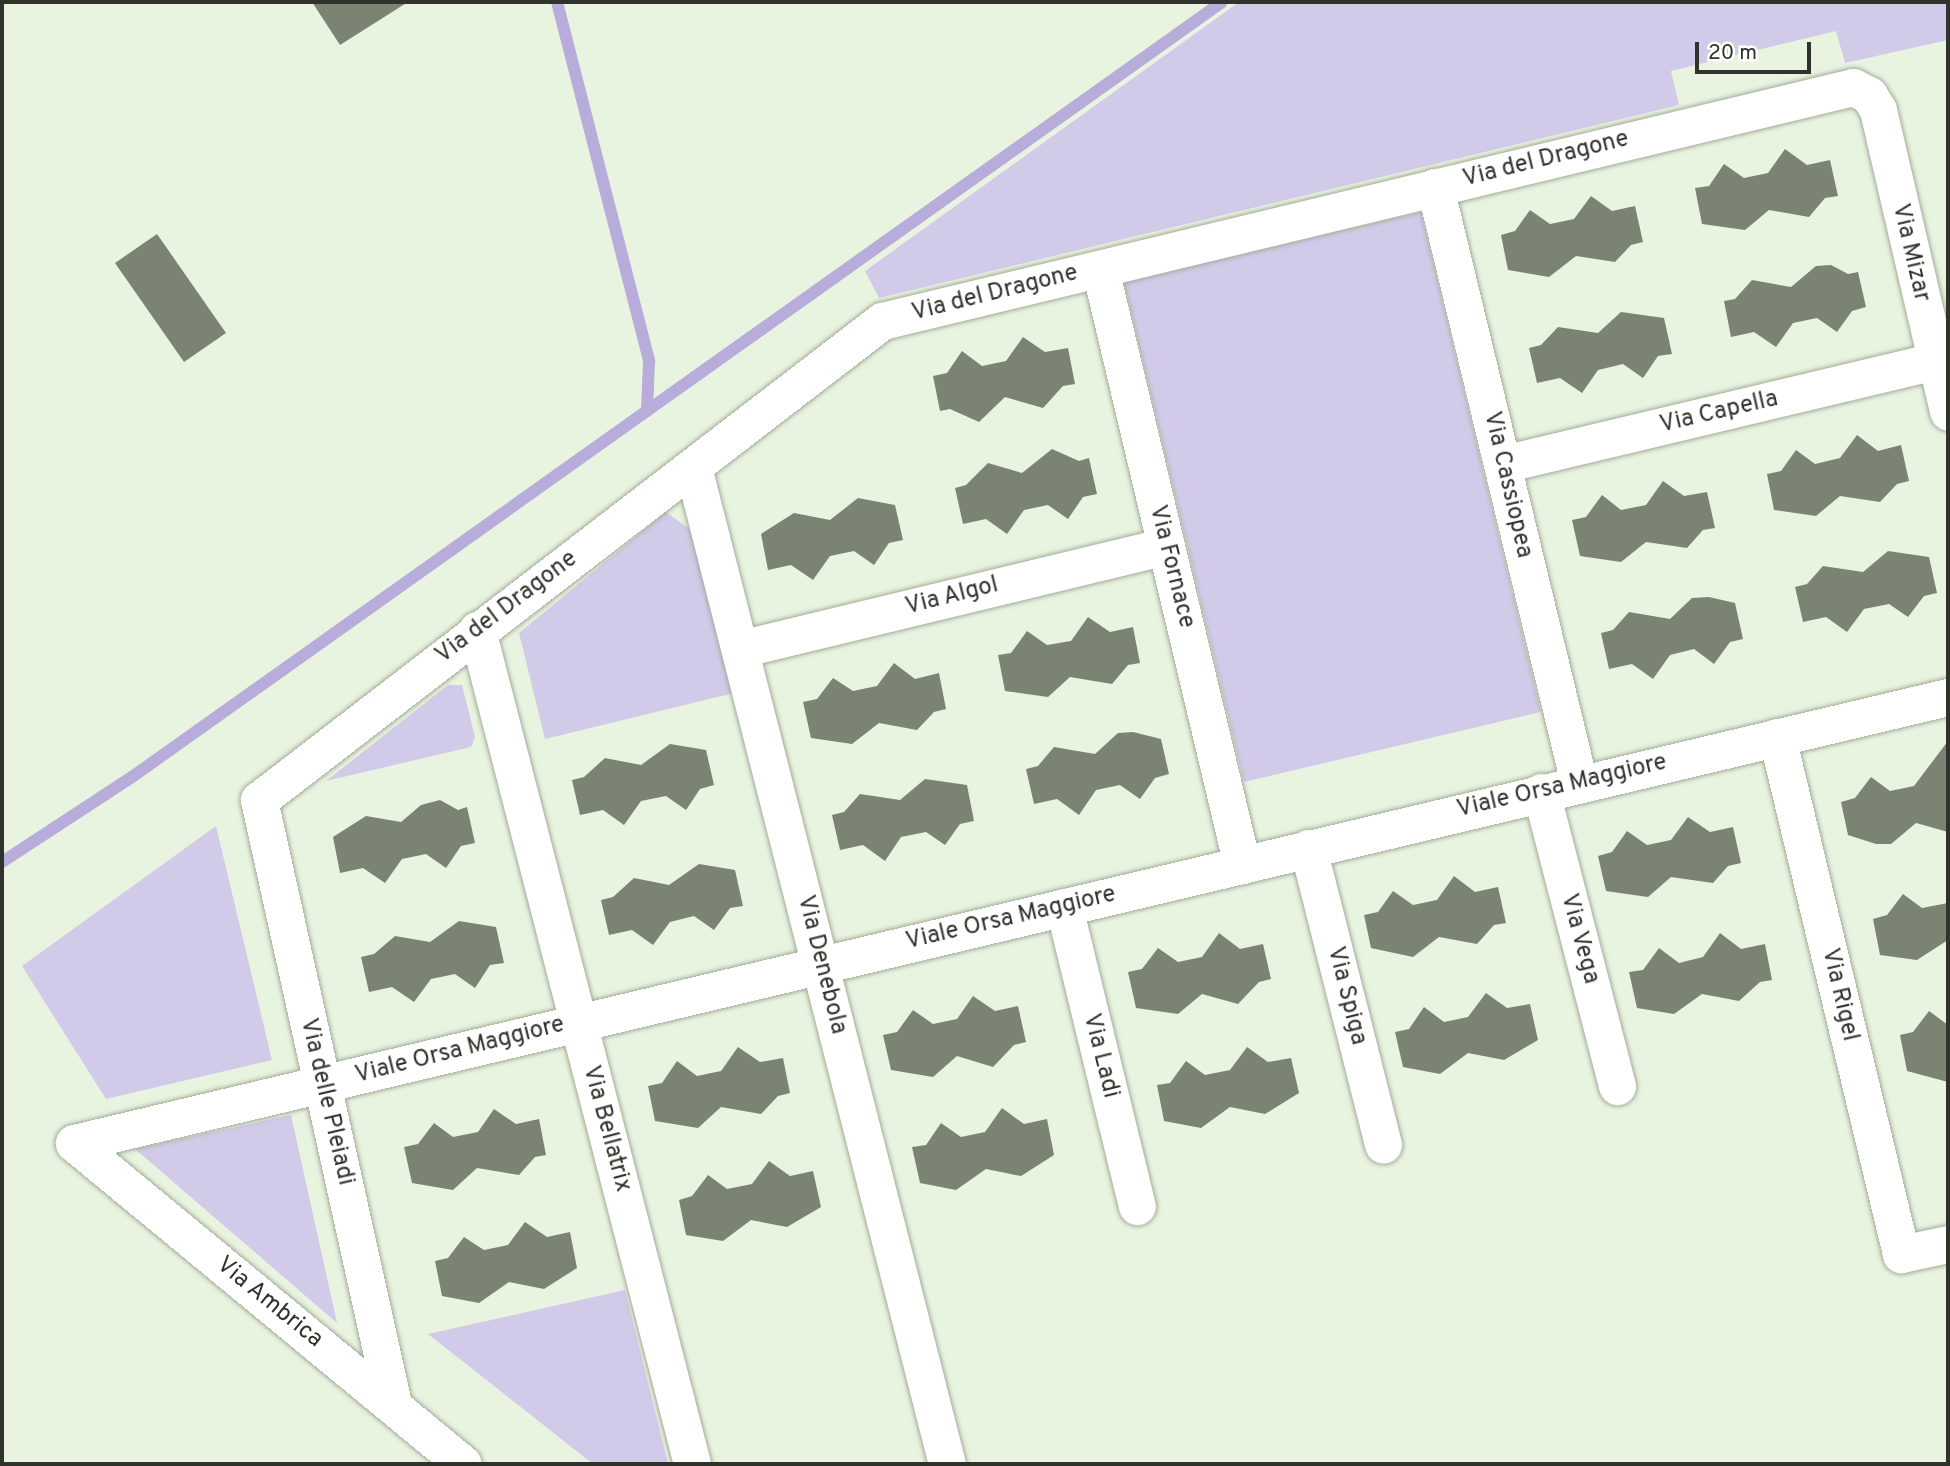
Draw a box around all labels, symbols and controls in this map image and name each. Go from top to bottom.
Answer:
scale bar [1698,28,1814,72]
text: 20 m [1708,40,1757,67]
street label: Via del Dragone [1460,125,1632,195]
street label: Via Mizar [1885,201,1935,305]
street label: Via del Dragone [909,259,1081,329]
street label: Via Capella [1657,385,1781,441]
street label: Via Cassiopea [1476,409,1538,561]
street label: Via Fornace [1142,502,1200,632]
street label: Via del Dragone [430,545,584,671]
street label: Via Algol [902,571,1002,623]
street label: Viale Orsa Maggiore [1454,749,1670,825]
street label: Viale Orsa Maggiore [903,881,1119,957]
street label: Via Vega [1553,890,1605,988]
street label: Via Denebola [790,893,852,1037]
street label: Via Spiga [1320,944,1372,1048]
street label: Via Rigel [1814,946,1864,1044]
street label: Viale Orsa Maggiore [352,1011,568,1091]
street label: Via Ladi [1076,1011,1124,1101]
street label: Via delle Pleiadi [293,1016,359,1188]
street label: Via Bellatrix [575,1063,637,1195]
street label: Via Ambrica [210,1251,328,1355]

